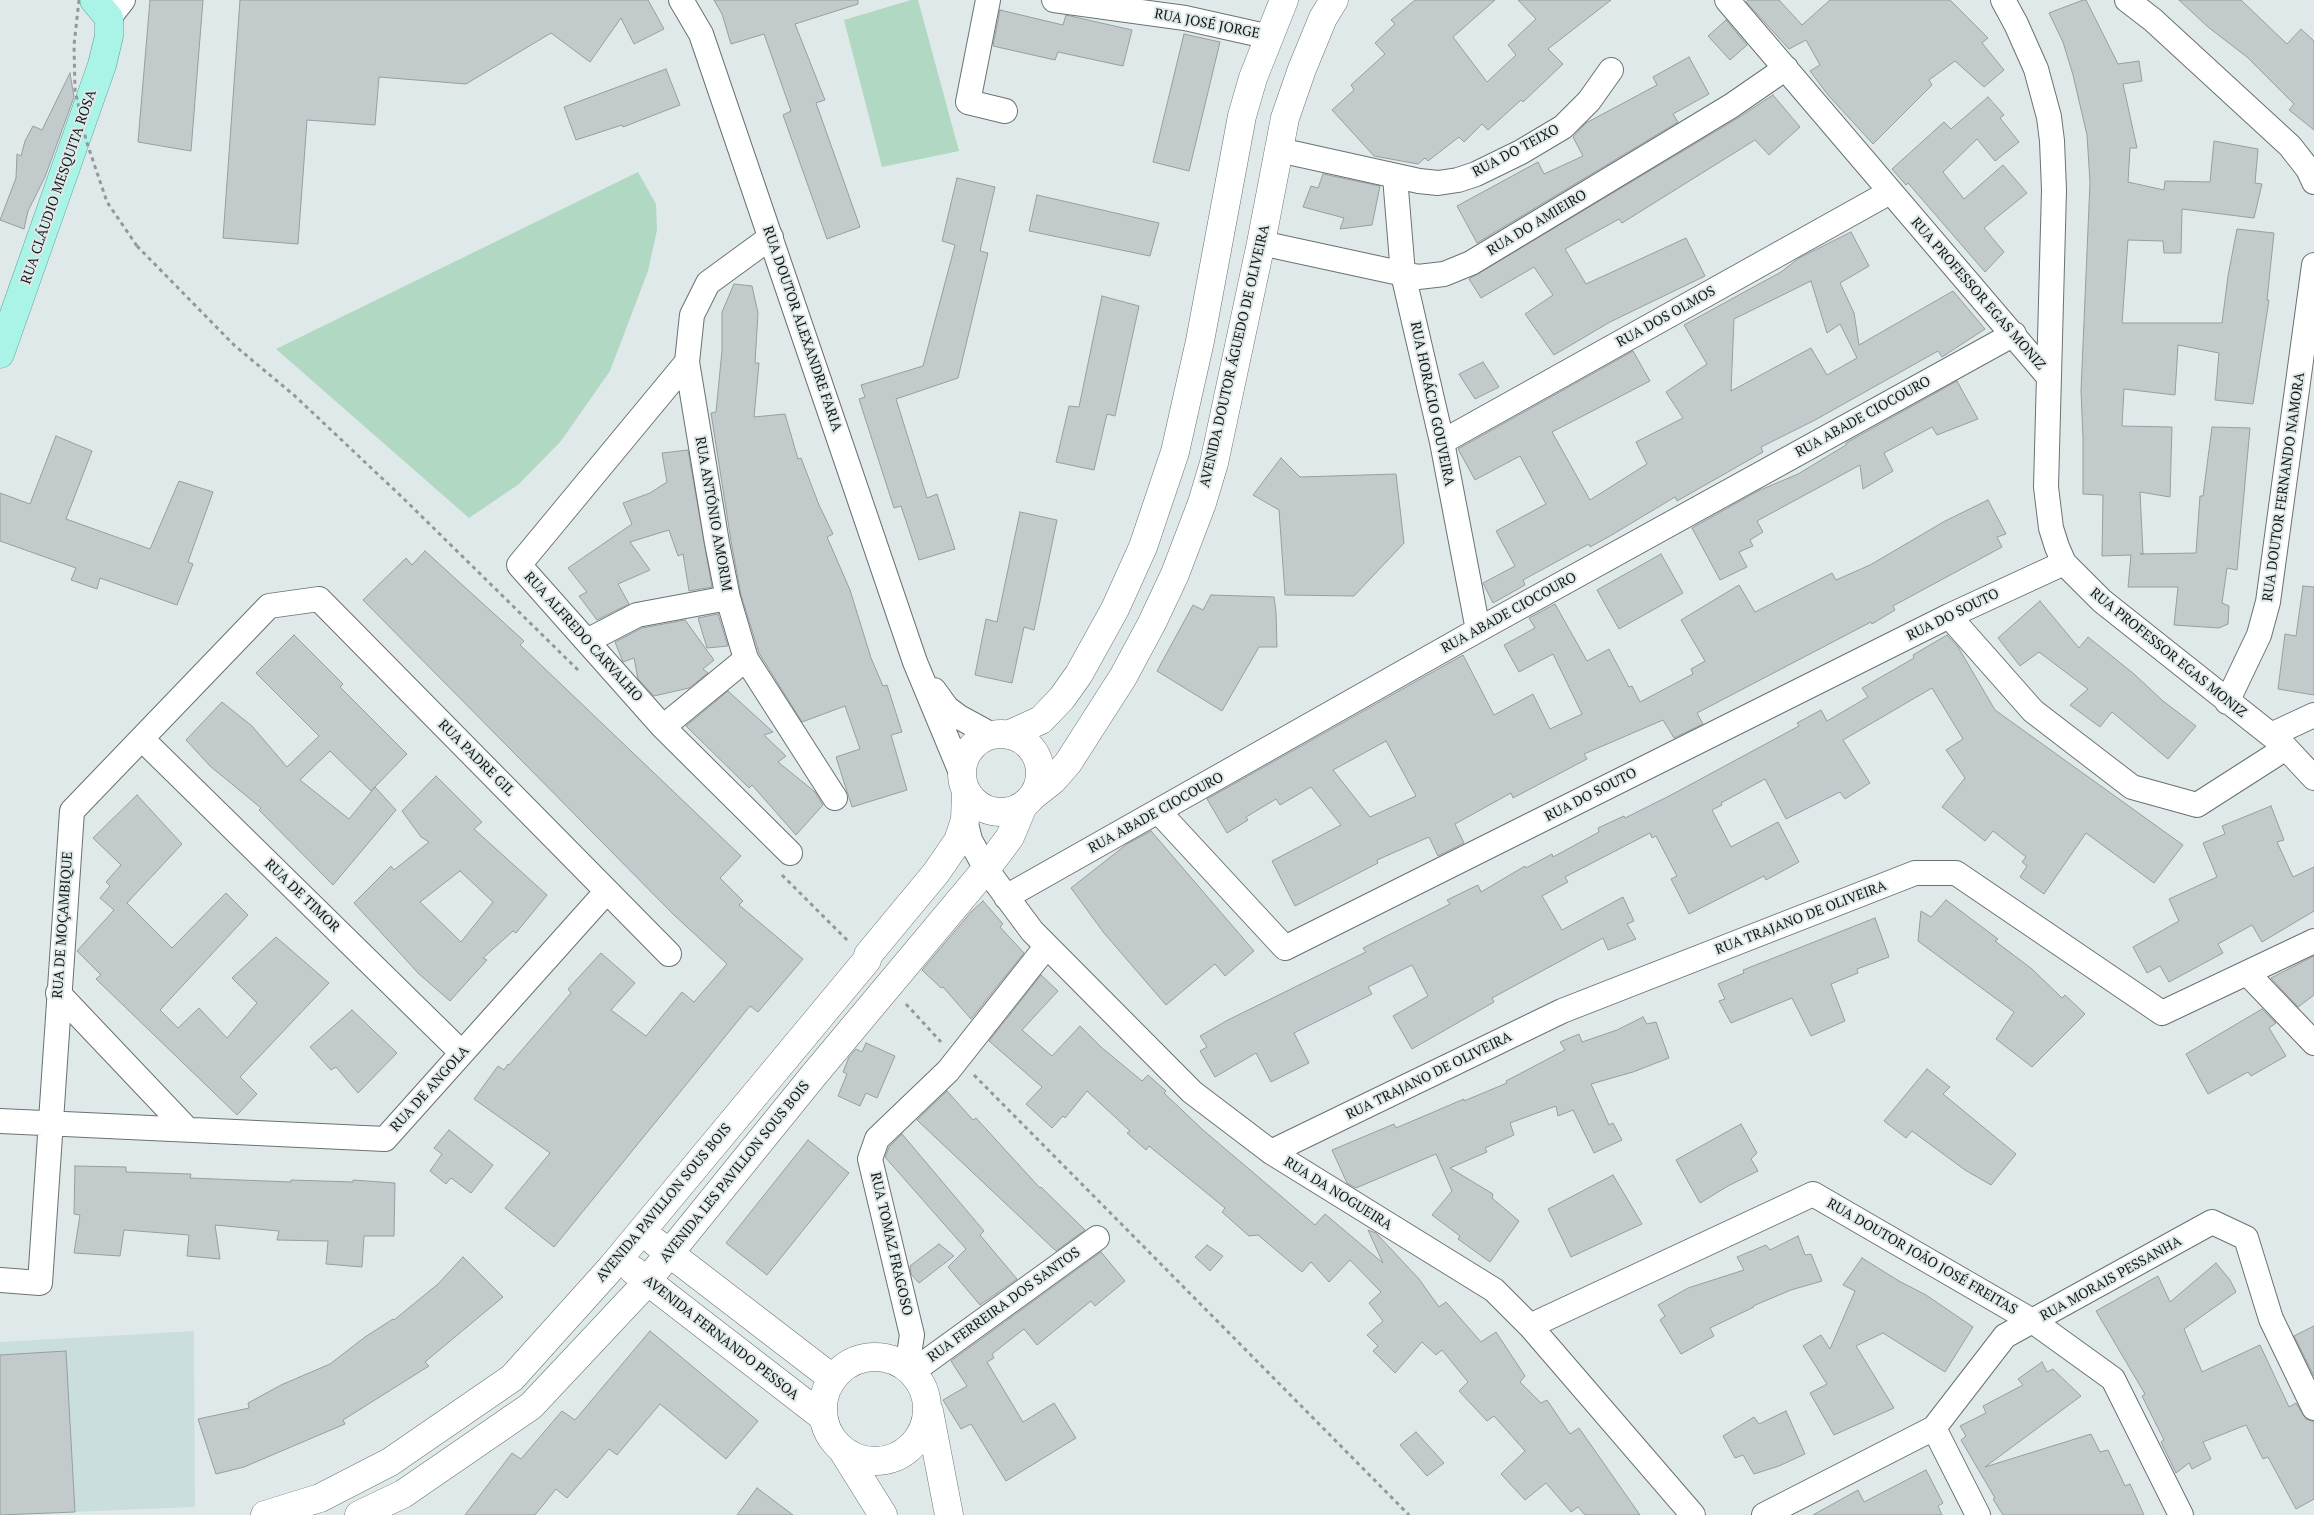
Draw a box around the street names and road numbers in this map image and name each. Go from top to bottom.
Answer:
street label: RUA JOSÉ JORGE [1153,6,1261,42]
street label: RUA CLÁUDIO MESQUITA ROSA [18,88,100,286]
street label: RUA DO TEIXO [1470,121,1562,181]
street label: RUA DO AMIEIRO [1484,187,1590,259]
street label: RUA PROFESSOR EGAS MONIZ [1907,214,2049,374]
street label: AVENIDA DOUTOR ÁGUEDO DE OLIVEIRA [1197,223,1273,489]
street label: RUA DOUTOR ALEXANDRE FARIA [759,224,845,434]
street label: RUA DOS OLMOS [1614,283,1718,351]
street label: RUA HORÁCIO GOUVEIRA [1406,320,1458,488]
street label: RUA DOUTOR FERNANDO NAMORA [2260,371,2308,603]
street label: RUA ABADE CIOCOURO [1792,373,1934,461]
street label: RUA ANTÓNIO AMORIM [691,435,735,593]
street label: RUA ALFREDO CARVALHO [520,569,646,705]
street label: RUA ABADE CIOCOURO [1438,569,1580,657]
street label: RUA DO SOUTO [1904,585,2002,645]
street label: RUA PROFESSOR EGAS MONIZ [2086,585,2250,721]
street label: RUA PADRE GIL [434,716,518,800]
street label: RUA DO SOUTO [1542,765,1640,825]
street label: RUA ABADE CIOCOURO [1085,769,1227,857]
street label: RUA DE MOÇAMBIQUE [49,851,77,999]
street label: RUA DE TIMOR [261,856,343,936]
street label: RUA TRAJANO DE OLIVEIRA [1713,877,1889,959]
street label: RUA TRAJANO DE OLIVEIRA [1343,1028,1515,1124]
street label: RUA DE ANGOLA [387,1043,473,1135]
street label: AVENIDA LES PAVILLON SOUS BOIS [657,1078,813,1266]
street label: AVENIDA PAVILLON SOUS BOIS [593,1120,735,1286]
street label: RUA DA NOGUEIRA [1281,1154,1395,1234]
street label: RUA TOMAZ FRAGOSO [866,1171,916,1317]
street label: RUA DOUTOR JOÃO JOSÉ FREITAS [1824,1195,2020,1319]
street label: RUA MORAIS PESSANHA [2037,1233,2185,1325]
street label: RUA FERREIRA DOS SANTOS [924,1244,1084,1366]
street label: AVENIDA FERNANDO PESSOA [640,1272,802,1404]

